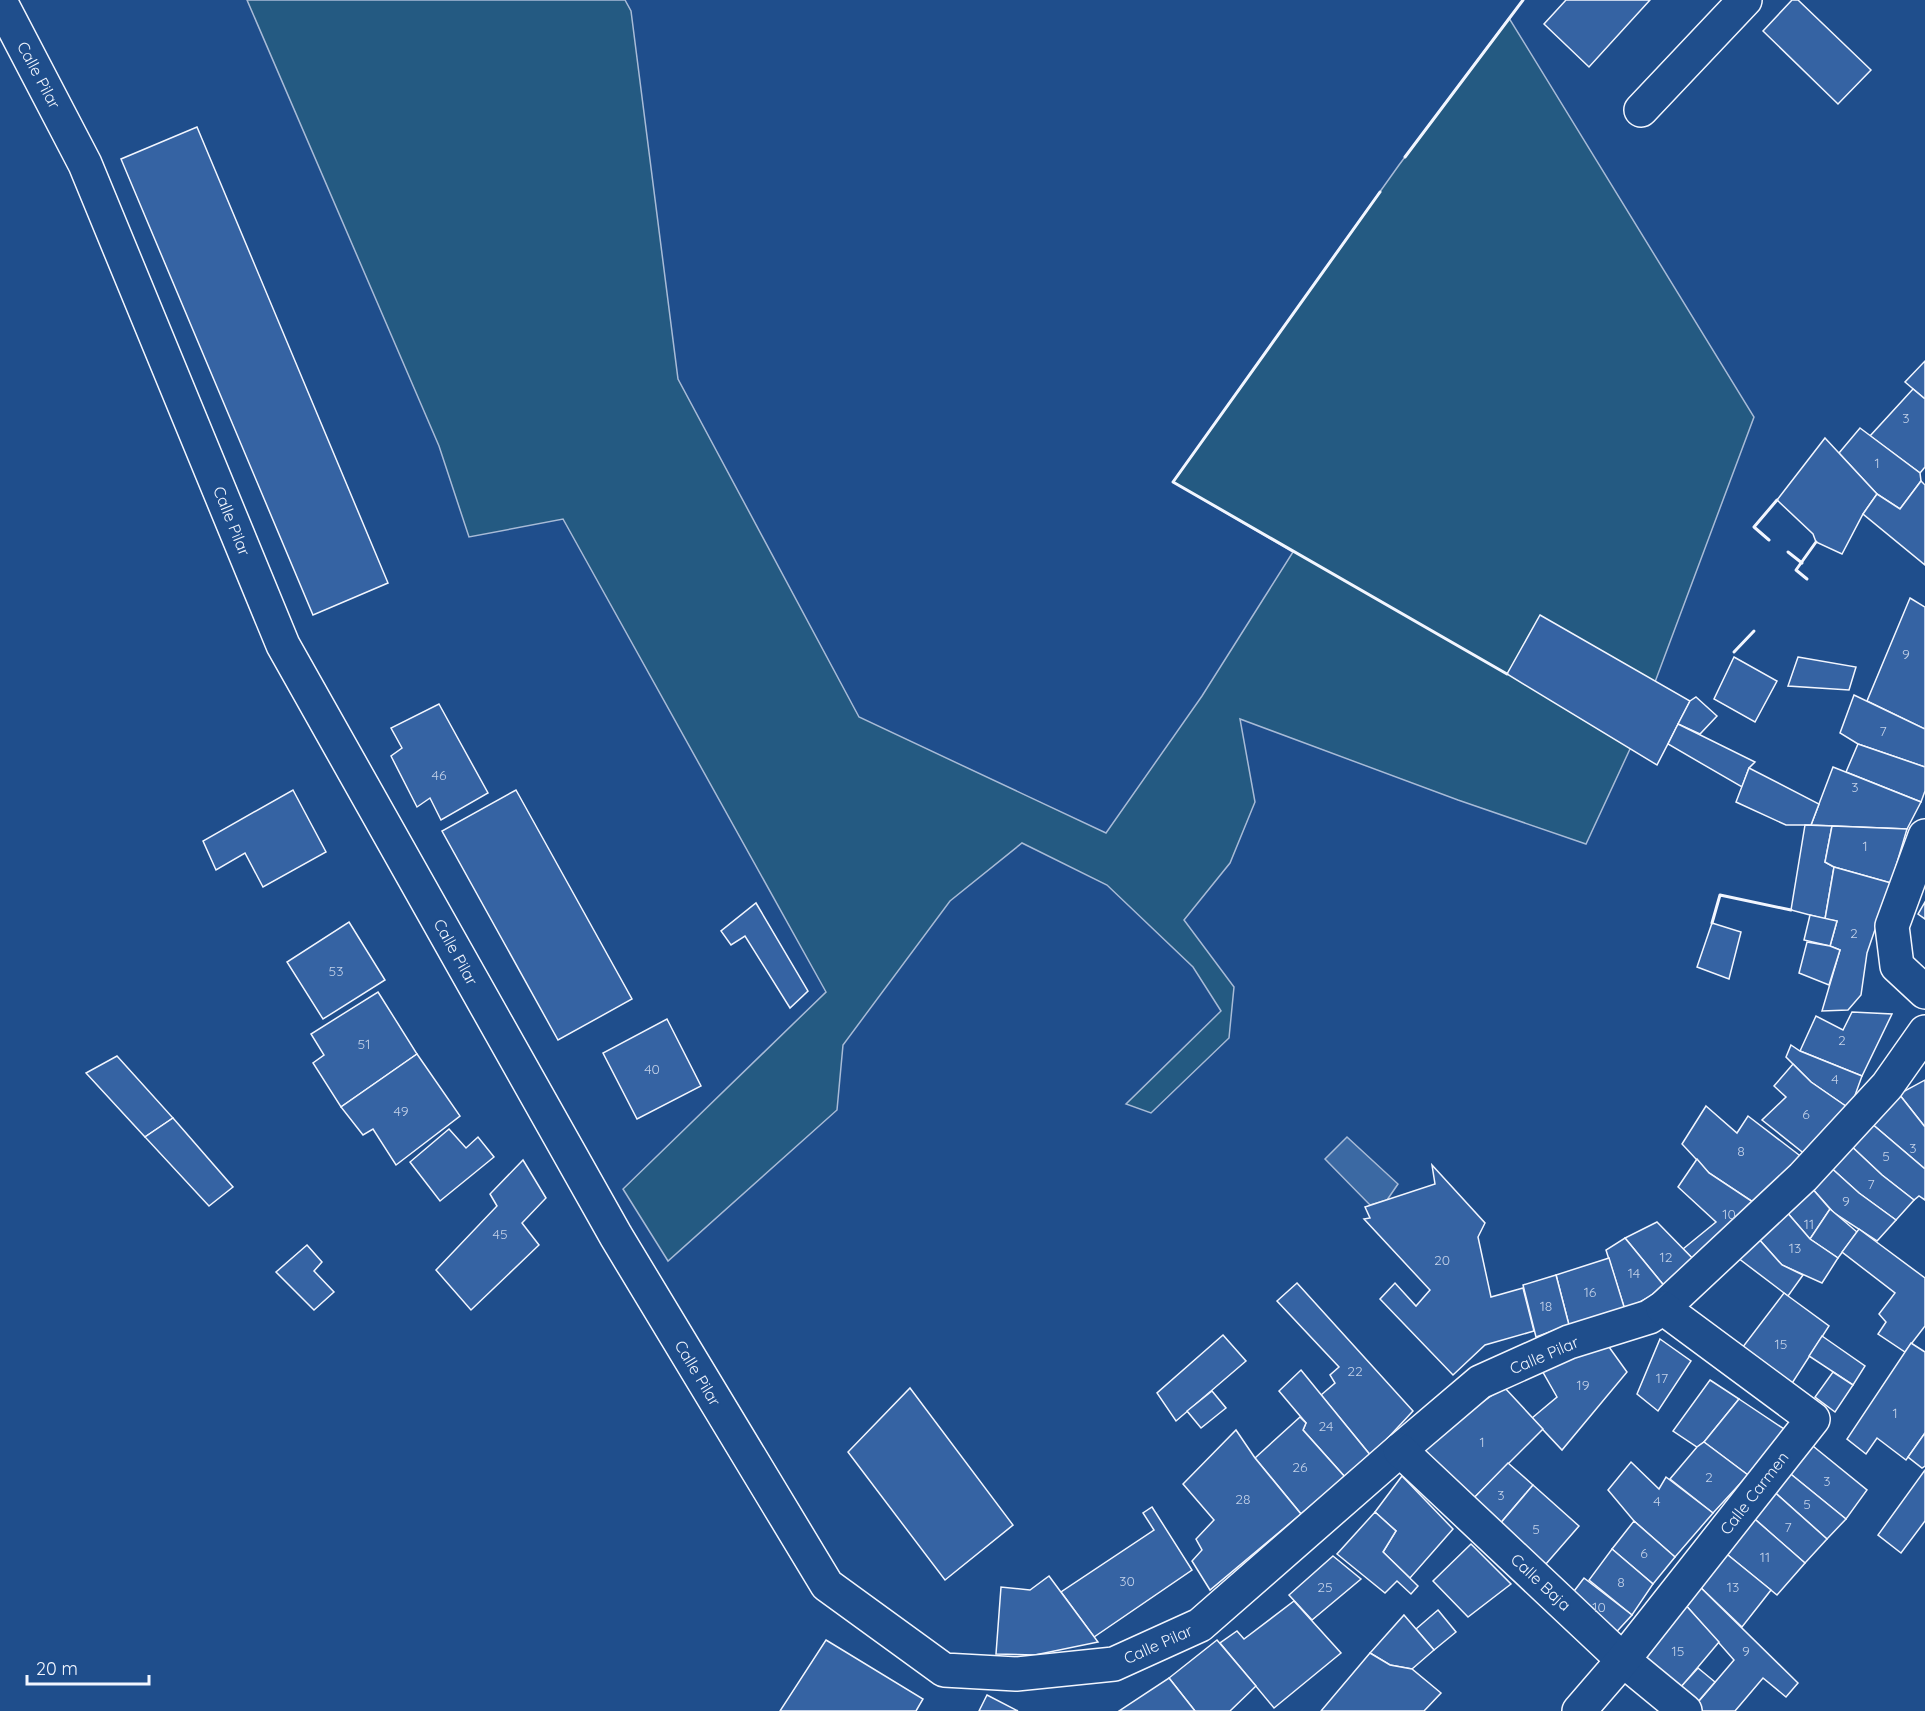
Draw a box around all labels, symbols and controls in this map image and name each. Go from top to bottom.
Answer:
street label: Calle Pilar [13,38,65,112]
house number: 3 [1902,409,1910,427]
house number: 1 [1874,454,1880,472]
street label: Calle Pilar [209,483,255,559]
house number: 9 [1902,645,1910,663]
house number: 7 [1879,722,1887,740]
house number: 46 [432,766,447,784]
house number: 3 [1851,778,1859,796]
house number: 1 [1862,837,1868,855]
street label: Calle Pilar [429,915,483,989]
house number: 2 [1850,924,1858,942]
house number: 53 [329,962,343,980]
house number: 2 [1838,1031,1846,1049]
house number: 51 [358,1035,370,1053]
house number: 40 [644,1060,660,1078]
house number: 4 [1831,1070,1839,1088]
house number: 49 [394,1102,409,1120]
house number: 6 [1802,1105,1810,1123]
house number: 3 [1909,1139,1917,1157]
house number: 8 [1737,1142,1745,1160]
house number: 5 [1882,1147,1890,1165]
house number: 7 [1867,1175,1875,1193]
house number: 9 [1842,1192,1850,1210]
house number: 10 [1722,1205,1736,1223]
house number: 11 [1804,1215,1814,1233]
house number: 45 [492,1225,508,1243]
house number: 13 [1789,1239,1801,1257]
house number: 12 [1660,1248,1673,1266]
house number: 20 [1434,1251,1450,1269]
house number: 14 [1628,1264,1640,1282]
house number: 16 [1584,1283,1597,1301]
house number: 18 [1540,1297,1552,1315]
street label: Calle Pilar [1506,1331,1582,1379]
house number: 15 [1775,1335,1787,1353]
street label: Calle Pilar [671,1336,725,1410]
house number: 22 [1347,1362,1363,1380]
house number: 17 [1656,1369,1668,1387]
house number: 19 [1577,1376,1590,1394]
house number: 1 [1892,1404,1898,1422]
house number: 24 [1319,1417,1333,1435]
house number: 1 [1479,1433,1485,1451]
street label: Calle Carmen [1715,1447,1793,1539]
house number: 26 [1292,1458,1308,1476]
house number: 2 [1705,1468,1713,1486]
house number: 3 [1823,1472,1831,1490]
house number: 3 [1497,1486,1505,1504]
house number: 28 [1235,1490,1251,1508]
house number: 4 [1653,1492,1661,1510]
house number: 5 [1803,1495,1811,1513]
house number: 7 [1784,1518,1792,1536]
house number: 5 [1532,1520,1540,1538]
house number: 6 [1640,1544,1648,1562]
house number: 11 [1760,1548,1770,1566]
street label: Calle Baja [1507,1549,1575,1615]
house number: 30 [1119,1572,1135,1590]
house number: 8 [1617,1573,1625,1591]
house number: 25 [1317,1578,1333,1596]
house number: 13 [1727,1578,1739,1596]
house number: 10 [1592,1598,1606,1616]
street label: Calle Pilar [1120,1620,1196,1668]
house number: 15 [1672,1642,1684,1660]
house number: 9 [1742,1642,1750,1660]
scale bar [27,1648,148,1686]
text: 20 m [36,1657,78,1680]

